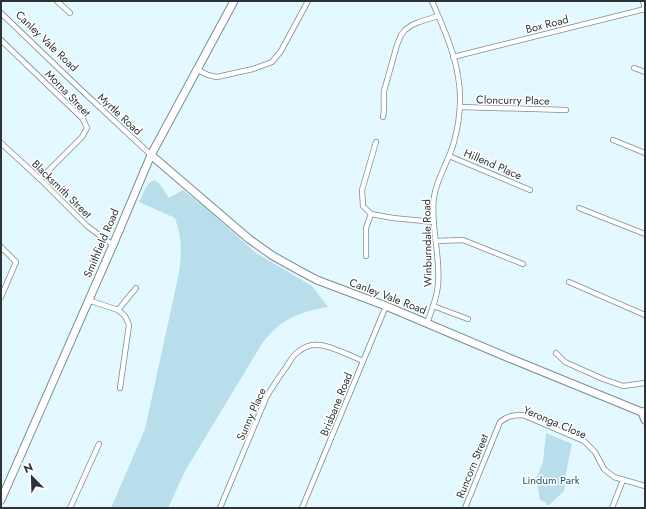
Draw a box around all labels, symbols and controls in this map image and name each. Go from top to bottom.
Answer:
street label: Canley Vale Road [12,7,82,75]
street label: Box Road [524,11,570,37]
street label: Morna Street [42,66,95,120]
street label: Myrtle Road [94,89,146,139]
street label: Cloncurry Place [476,91,550,109]
street label: Hillend Place [462,145,525,184]
street label: Blacksmith Street [28,156,96,222]
street label: Winburndale Road [418,199,436,287]
street label: Smithfield Road [79,206,123,280]
street label: Canley Vale Road [347,274,429,318]
street label: Brisbane Road [316,370,356,438]
street label: Sunny Place [232,385,270,443]
street label: Yeronga Close [521,402,589,443]
street label: Runcorn Street [452,431,492,501]
north arrow [12,457,52,497]
text: N [21,459,35,477]
park label: Lindum Park [522,472,580,488]

